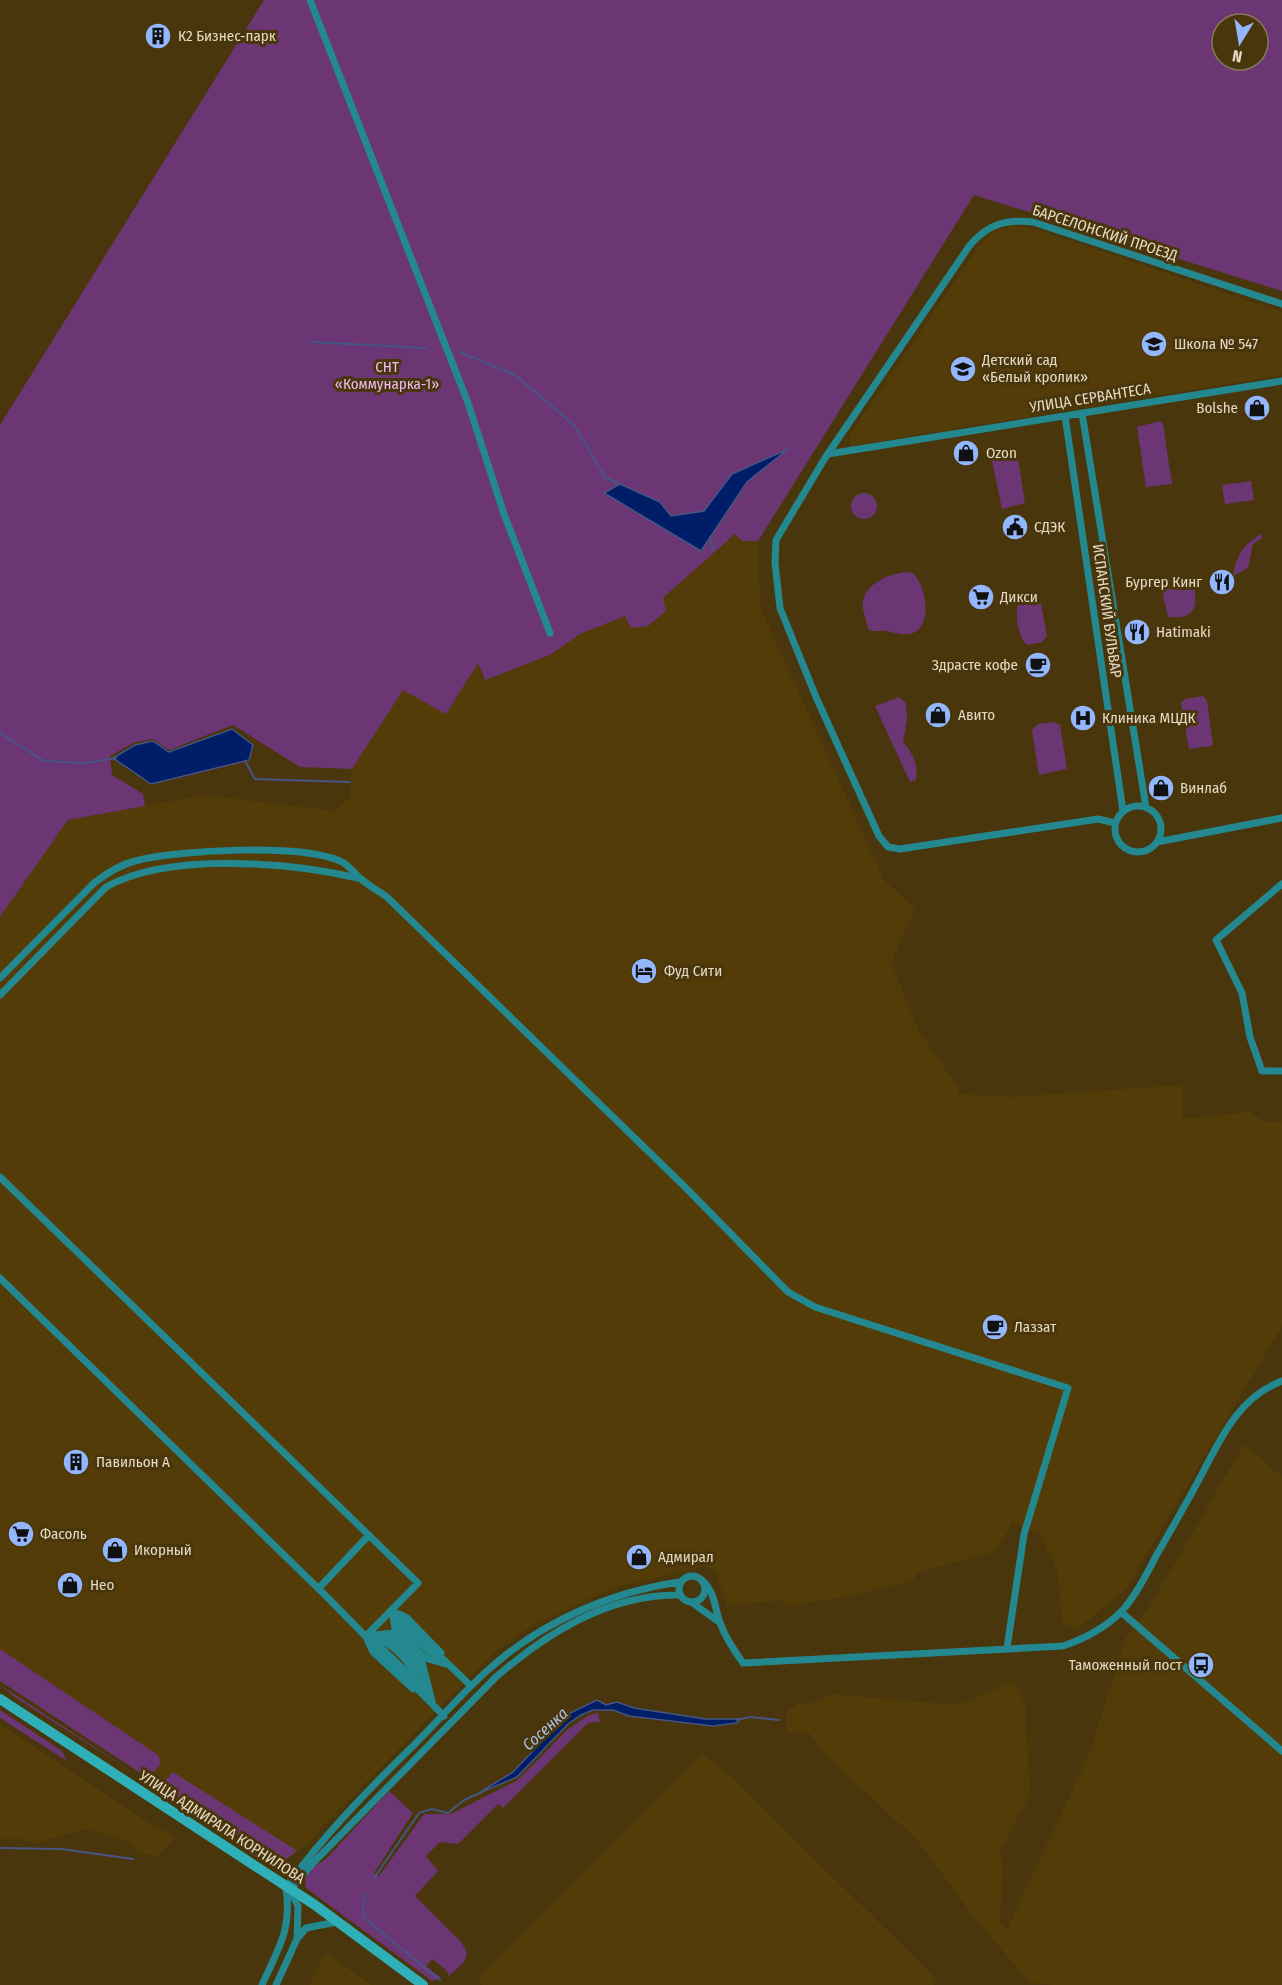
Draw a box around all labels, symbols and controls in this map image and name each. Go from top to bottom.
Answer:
north arrow [1210,12,1270,72]
building icon: К2 Бизнес-парк [143,21,173,51]
place label: К2 Бизнес-парк [178,27,276,45]
text: N [1231,46,1244,66]
street label: БАРСЕЛОНСКИЙ ПРОЕЗД [1030,201,1180,265]
school or university icon: Школа № 547 [1139,329,1169,359]
place label: Школа № 547 [1174,335,1258,353]
place label: Детский сад «Белый кролик» [981,351,1088,386]
school or university icon: Детский сад «Белый кролик» [948,354,978,384]
park label: СНТ «Коммунарка-1» [335,358,439,393]
street label: УЛИЦА СЕРВАНТЕСА [1027,380,1152,417]
shop icon: Bolshe [1242,393,1272,423]
place label: Bolshe [1196,399,1238,417]
shop icon: Ozon [951,438,981,468]
place label: Ozon [986,444,1017,462]
public building icon: СДЭК [1000,512,1030,542]
place label: СДЭК [1034,518,1065,536]
street label: ИСПАНСКИЙ БУЛЬВАР [1089,543,1125,679]
restaurant icon: Бургер Кинг [1207,567,1237,597]
place label: Бургер Кинг [1125,573,1202,591]
supermarket icon: Дикси [966,582,996,612]
place label: Дикси [999,588,1038,606]
restaurant icon: Hatimaki [1122,617,1152,647]
place label: Hatimaki [1156,623,1211,641]
cafe icon: Здрасте кофе [1023,650,1053,680]
place label: Здрасте кофе [932,656,1018,674]
shop icon: Авито [923,700,953,730]
hospital icon: Клиника МЦДК [1068,703,1098,733]
place label: Авито [958,706,995,724]
place label: Клиника МЦДК [1102,709,1196,727]
shop icon: Винлаб [1146,773,1176,803]
place label: Винлаб [1180,779,1227,797]
hotel icon: Фуд Сити [629,956,659,986]
place label: Фуд Сити [664,962,722,980]
cafe icon: Лаззат [980,1312,1010,1342]
place label: Лаззат [1014,1318,1057,1336]
building icon: Павильон А [61,1447,91,1477]
place label: Павильон А [96,1453,170,1471]
supermarket icon: Фасоль [6,1519,36,1549]
place label: Фасоль [40,1525,87,1543]
shop icon: Икорный [100,1535,130,1565]
place label: Икорный [134,1541,192,1559]
shop icon: Адмирал [624,1542,654,1572]
place label: Адмирал [658,1548,714,1566]
shop icon: Нео [55,1570,85,1600]
place label: Нео [90,1576,115,1594]
bus stop icon: Таможенный пост [1186,1650,1216,1680]
place label: Таможенный пост [1069,1656,1183,1674]
water label: Сосенка [518,1704,572,1754]
street label: УЛИЦА АДМИРАЛА КОРНИЛОВА [135,1766,308,1887]

